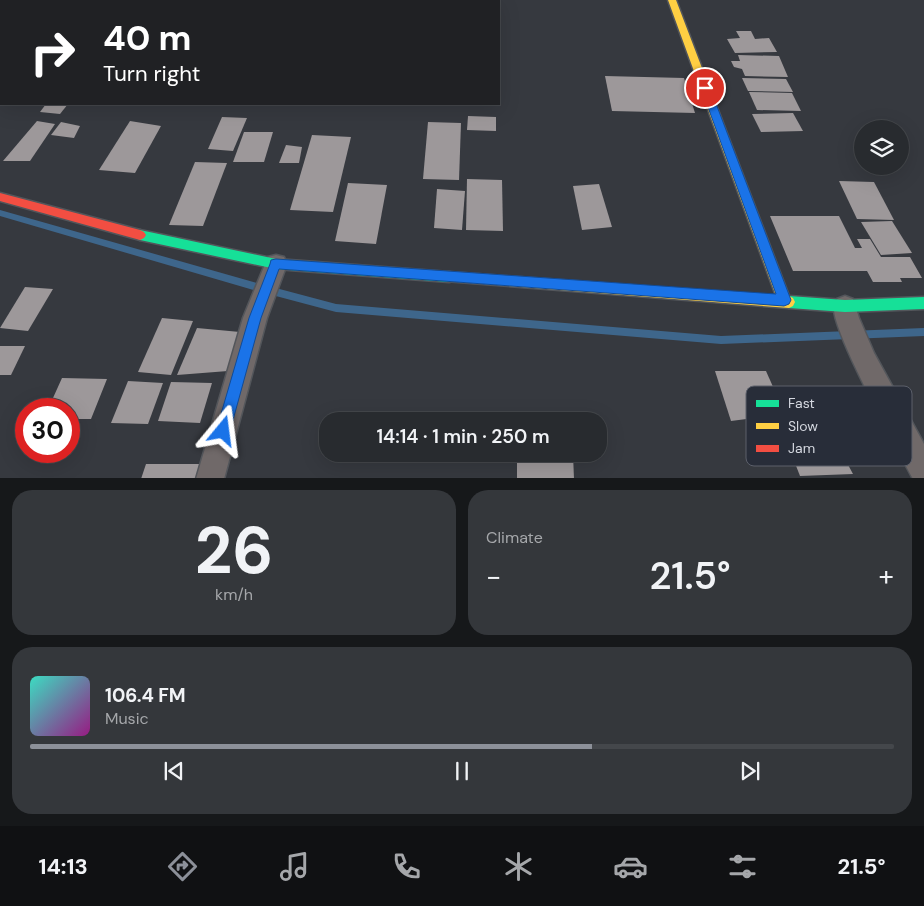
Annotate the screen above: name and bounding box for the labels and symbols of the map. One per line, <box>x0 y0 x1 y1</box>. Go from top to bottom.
pin <box>684 67 726 109</box>
legend <box>746 386 912 466</box>
text: Fast <box>788 394 815 412</box>
speed limit sign: 30 <box>15 398 80 463</box>
position arrow <box>196 404 248 456</box>
text: Slow <box>788 417 818 435</box>
text: Jam <box>788 439 815 457</box>

